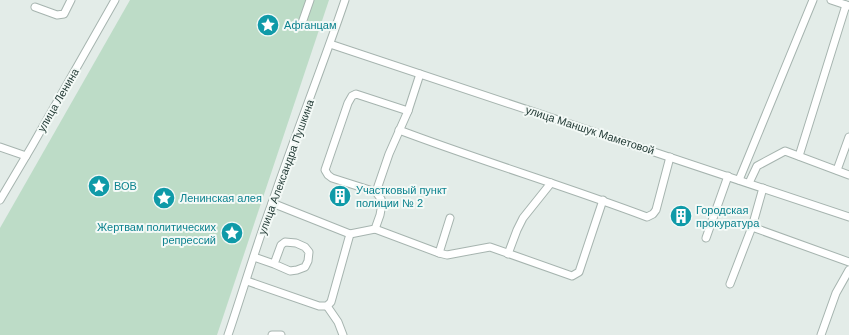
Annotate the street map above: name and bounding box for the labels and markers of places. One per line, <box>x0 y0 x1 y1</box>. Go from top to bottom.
place icon: Афганцам <box>255 12 281 38</box>
place label: Афганцам <box>284 19 336 31</box>
place icon: ВОВ <box>86 173 112 199</box>
place label: ВОВ <box>114 180 137 192</box>
building icon: Участковый пункт полиции № 2 <box>327 183 353 209</box>
place label: Участковый пункт полиции № 2 <box>356 184 447 209</box>
place icon: Ленинская алея <box>151 185 177 211</box>
place label: Ленинская алея <box>180 192 262 204</box>
building icon: Городская прокуратура <box>668 203 694 229</box>
place label: Городская прокуратура <box>696 204 760 229</box>
place icon: Жертвам политических репрессий <box>219 220 245 246</box>
place label: Жертвам политических репрессий <box>97 221 216 246</box>

